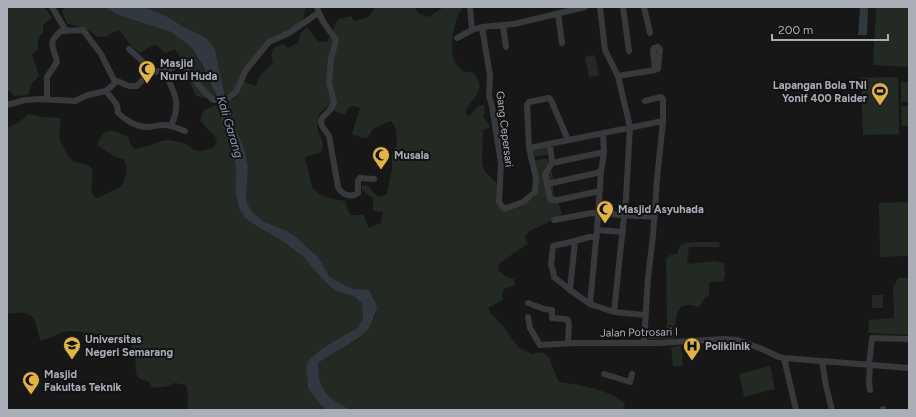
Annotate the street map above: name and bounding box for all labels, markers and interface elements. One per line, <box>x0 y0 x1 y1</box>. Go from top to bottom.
scale bar <box>772 16 888 42</box>
text: 200 m <box>778 23 813 37</box>
place label: Masjid Nurul Huda <box>160 57 218 83</box>
mosque icon: Masjid Nurul Huda <box>137 59 157 84</box>
place label: Lapangan Bola TNI Yonif 400 Raider <box>773 79 868 105</box>
sports icon: Lapangan Bola TNI Yonif 400 Raider <box>870 81 890 106</box>
street label: Gang Cepersari <box>493 90 516 168</box>
water label: Kali Garang <box>214 94 246 160</box>
mosque icon: Musala <box>371 145 391 170</box>
place label: Musala <box>394 149 429 162</box>
mosque icon: Masjid Asyuhada <box>595 199 615 224</box>
place label: Masjid Asyuhada <box>618 203 704 216</box>
street label: Jalan Potrosari I <box>600 325 678 340</box>
place label: Universitas Negeri Semarang <box>85 333 173 359</box>
school or university icon: Universitas Negeri Semarang <box>62 335 82 360</box>
hospital icon: Poliklinik <box>682 336 702 361</box>
place label: Poliklinik <box>705 340 750 353</box>
place label: Masjid Fakultas Teknik <box>44 368 122 394</box>
mosque icon: Masjid Fakultas Teknik <box>21 370 41 395</box>

